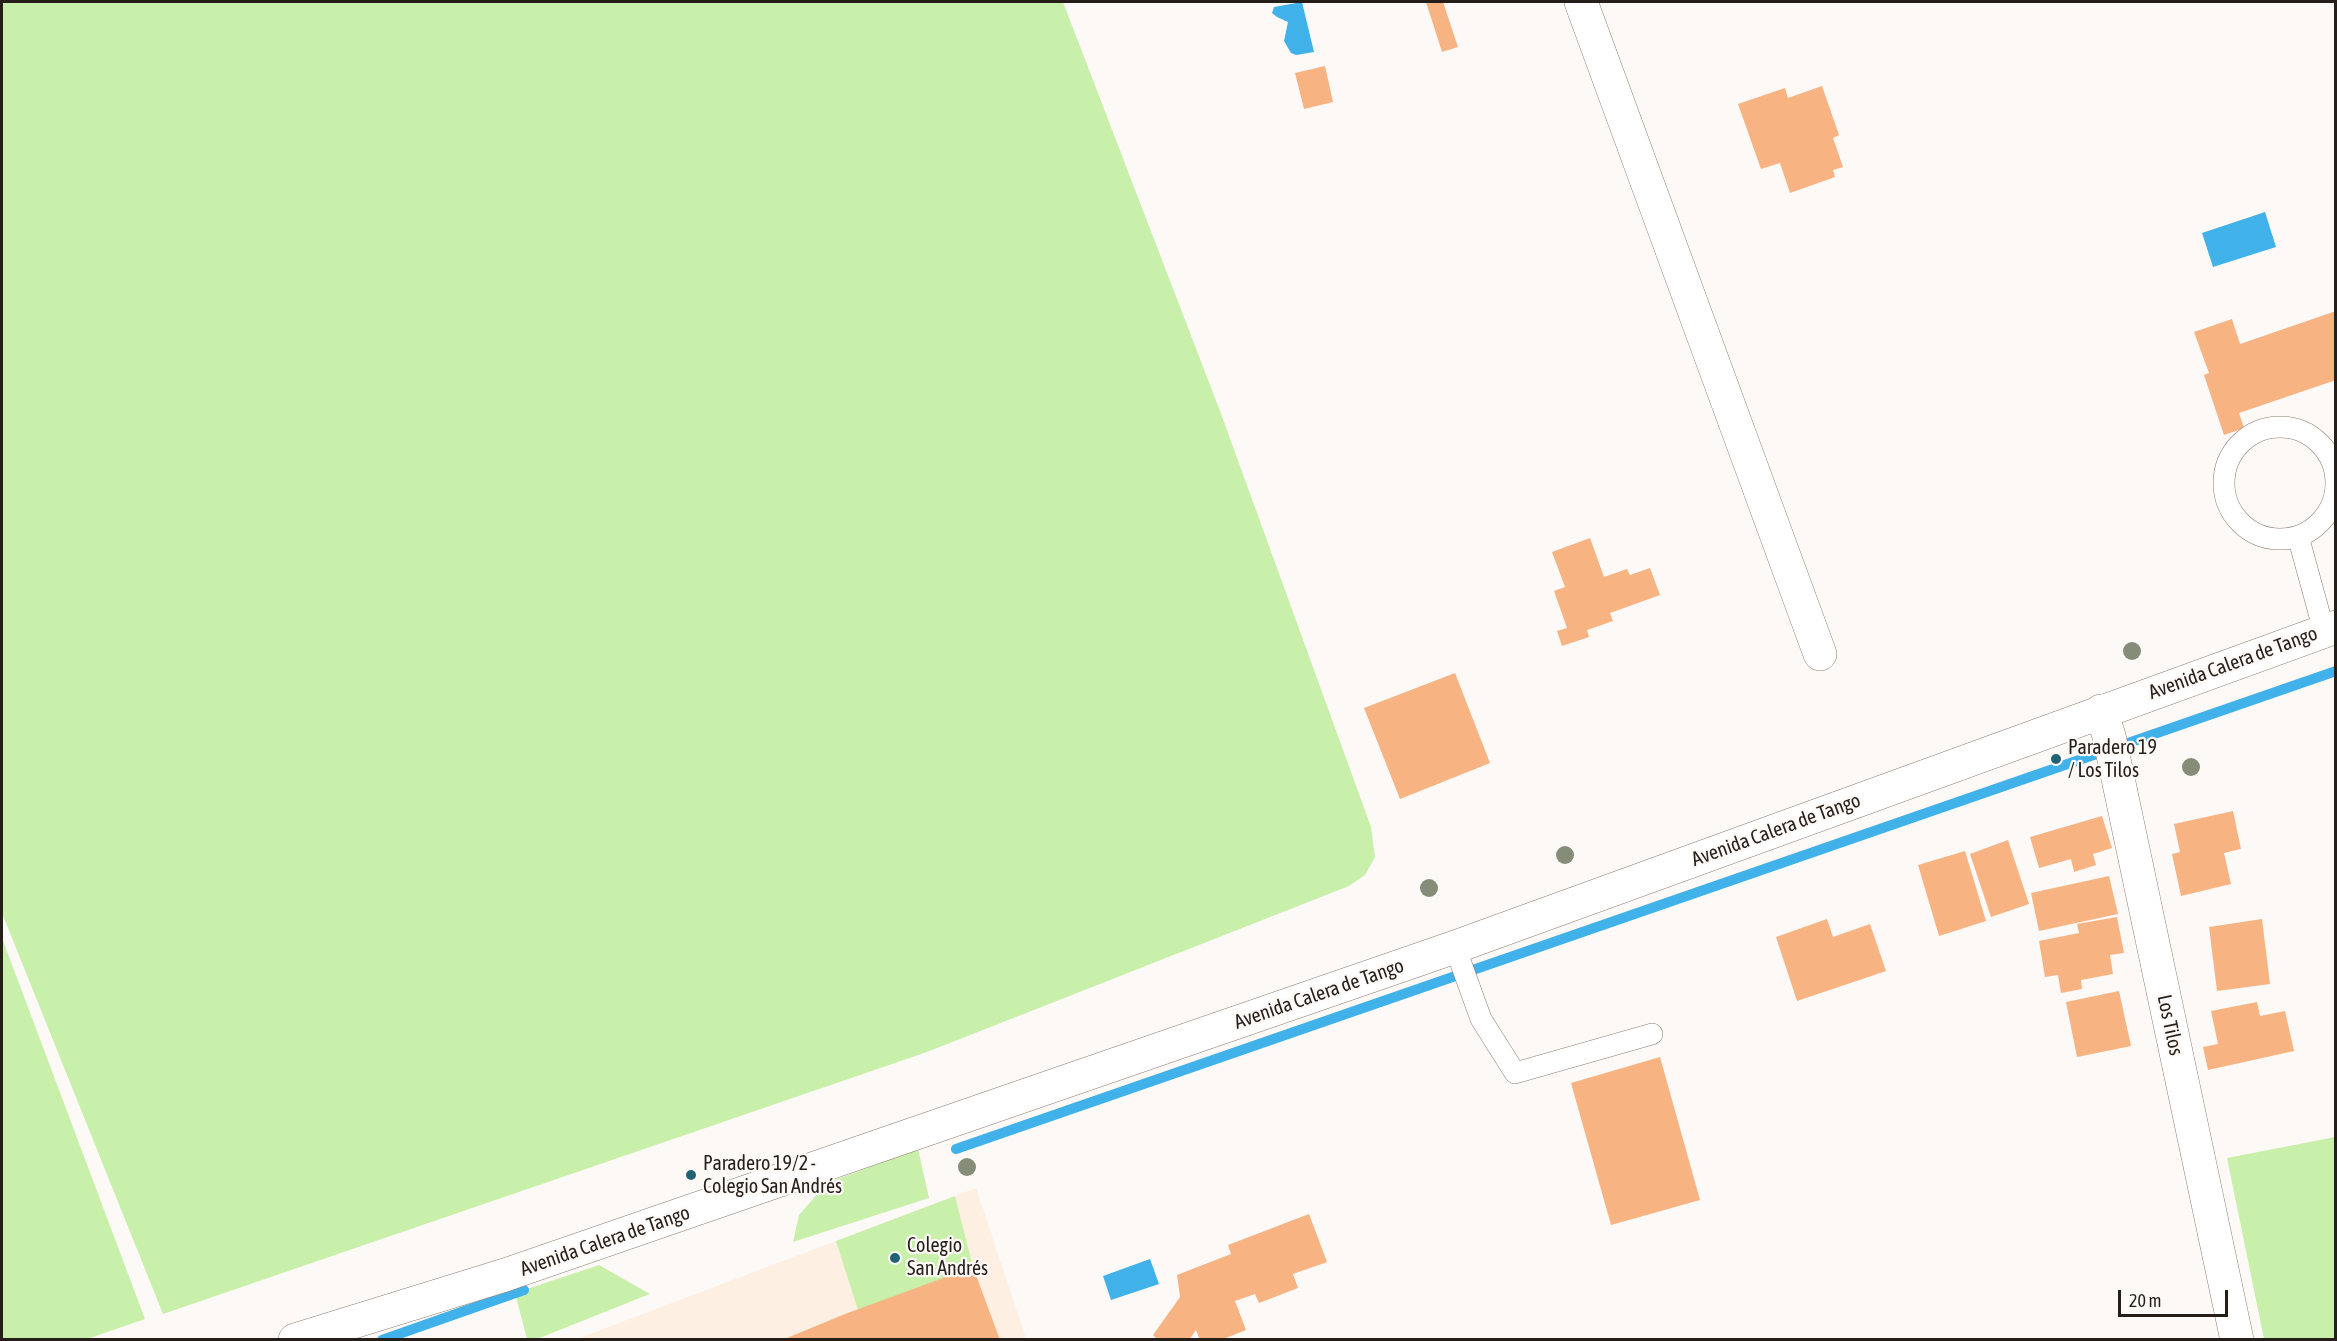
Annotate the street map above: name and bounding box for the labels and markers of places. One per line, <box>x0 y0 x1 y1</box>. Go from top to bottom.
place label: Paradero 19 / Los Tilos <box>2068 736 2157 783</box>
marker: Paradero 19 / Los Tilos <box>2049 752 2063 766</box>
place label: Paradero 19/2 - Colegio San Andrés <box>703 1152 842 1199</box>
marker: Paradero 19/2 - Colegio San Andrés <box>684 1168 698 1182</box>
place label: Colegio San Andrés <box>907 1234 988 1281</box>
marker: Colegio San Andrés <box>888 1251 902 1265</box>

